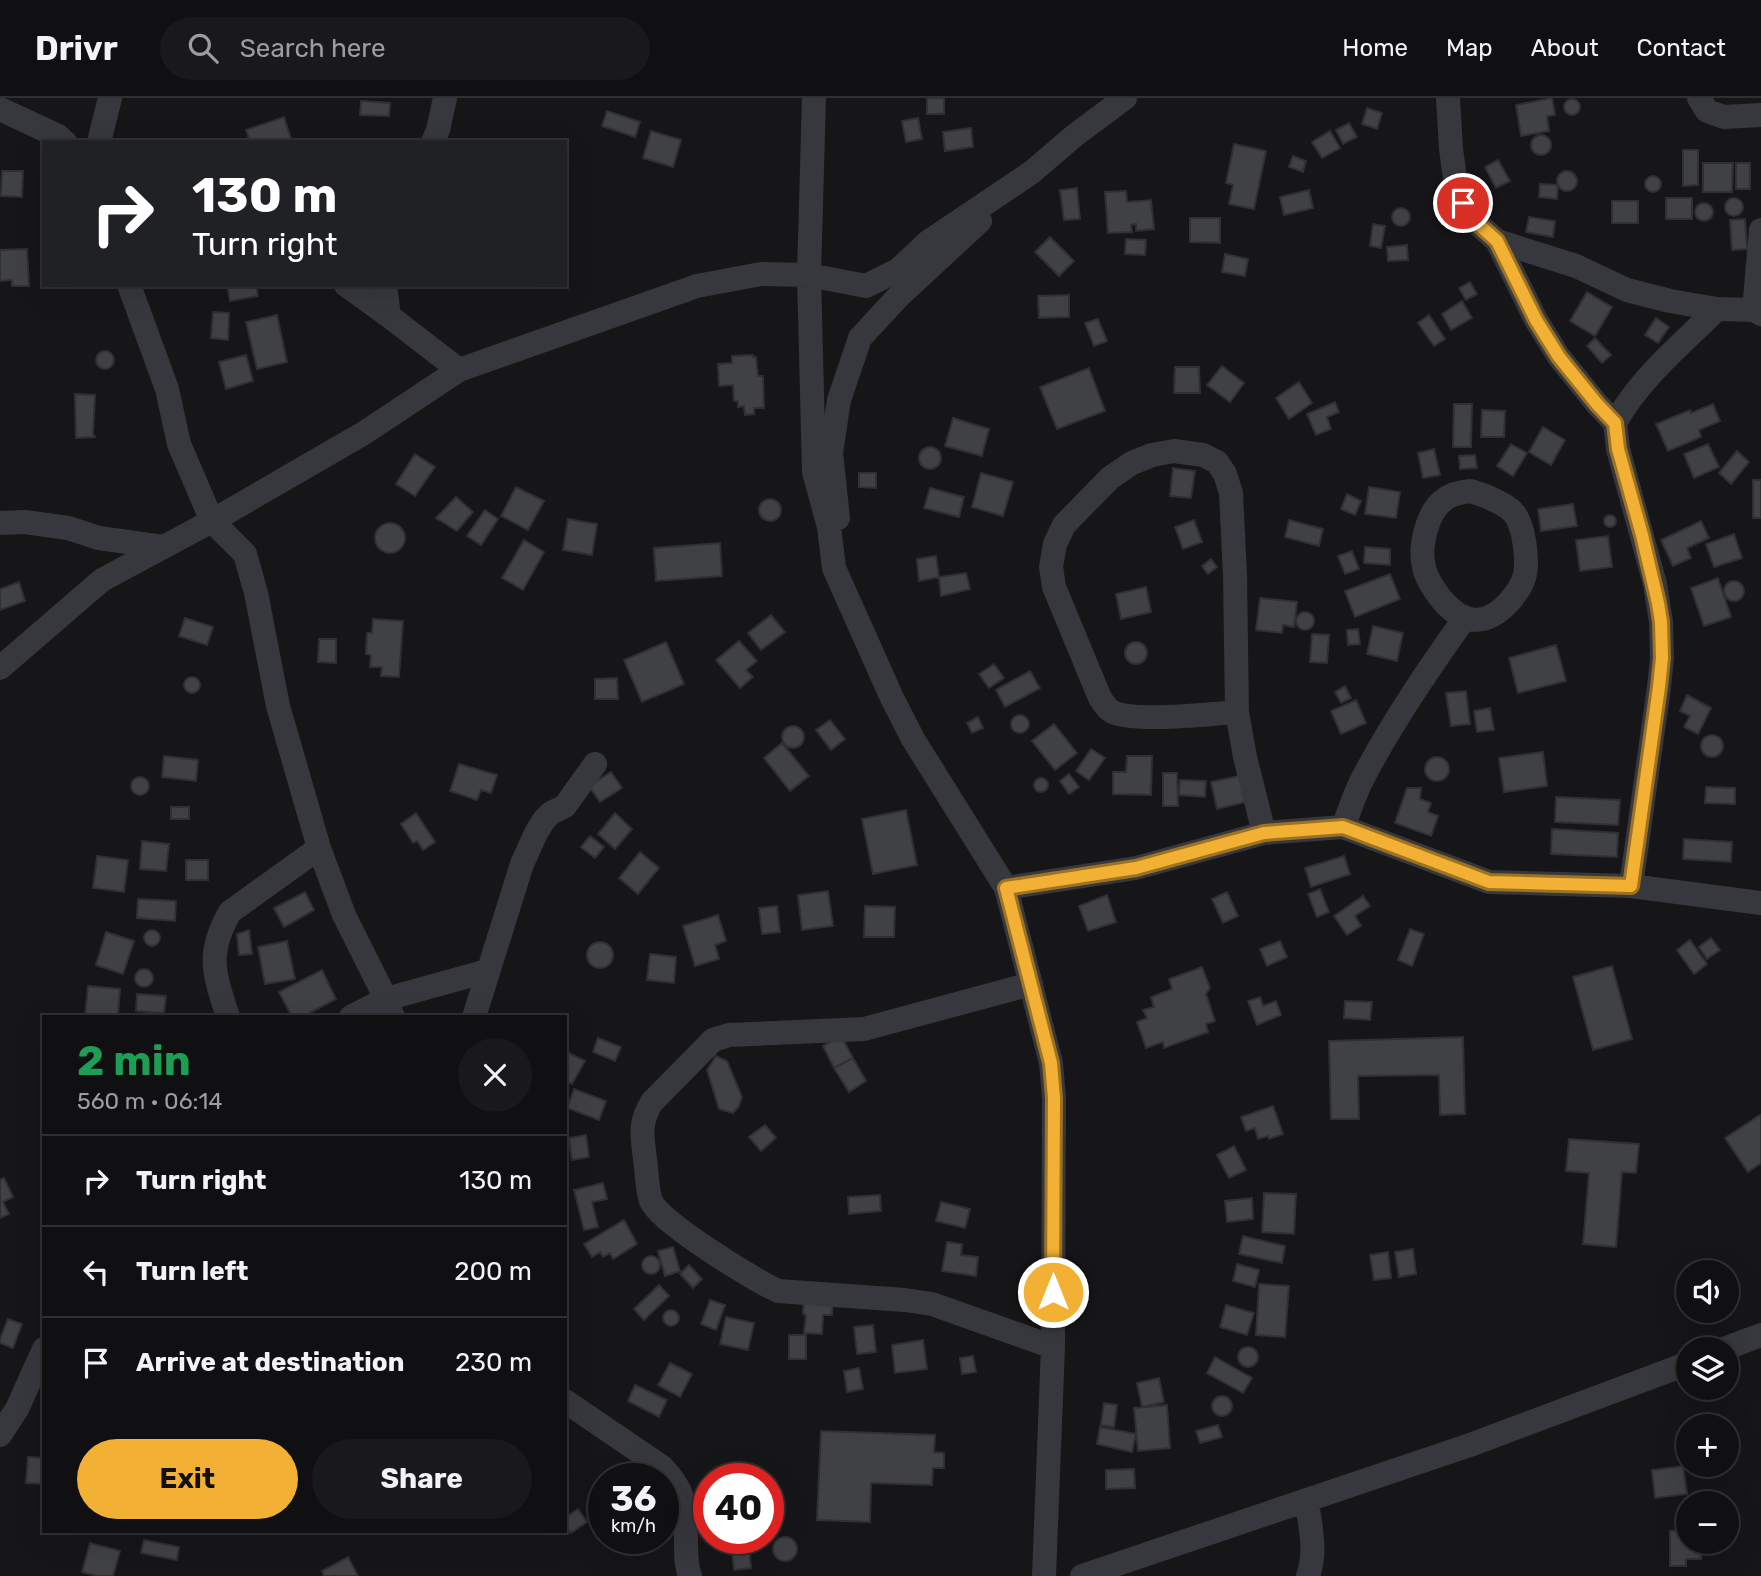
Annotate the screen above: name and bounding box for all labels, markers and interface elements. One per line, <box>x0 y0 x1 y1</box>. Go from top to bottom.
search box <box>160 17 650 80</box>
text: Drivr <box>35 29 118 68</box>
icon: search <box>184 29 222 67</box>
text: Search here <box>240 33 386 64</box>
text: Home <box>1342 34 1408 62</box>
text: Map <box>1446 34 1493 62</box>
text: About <box>1531 34 1599 62</box>
text: Contact <box>1637 34 1726 62</box>
text: 130 m <box>192 166 337 224</box>
icon: right <box>77 168 168 259</box>
pin <box>1433 173 1493 233</box>
icon: arrive <box>1444 184 1482 222</box>
text: Turn right <box>192 225 337 263</box>
text: 2 min <box>77 1036 191 1086</box>
button: close <box>458 1038 532 1112</box>
text: 560 m · 06:14 <box>77 1087 223 1115</box>
icon: right <box>77 1162 115 1200</box>
text: Turn right <box>136 1165 266 1196</box>
text: 130 m <box>459 1165 532 1196</box>
icon: left <box>77 1253 115 1291</box>
position arrow <box>1016 1255 1090 1329</box>
text: Turn left <box>136 1256 248 1287</box>
text: 200 m <box>454 1256 532 1287</box>
map controls <box>1676 1260 1739 1554</box>
button: sound <box>1676 1260 1739 1323</box>
button: layers <box>1676 1337 1739 1400</box>
icon: arrive <box>77 1344 115 1382</box>
text: Arrive at destination <box>136 1347 404 1378</box>
text: 230 m <box>455 1347 532 1378</box>
button: + <box>1676 1414 1739 1477</box>
button: Exit <box>77 1439 298 1519</box>
button: Share <box>312 1439 532 1519</box>
speed limit sign: 40 <box>693 1463 784 1554</box>
text: 36 <box>611 1478 656 1520</box>
button: − <box>1676 1491 1739 1554</box>
text: km/h <box>611 1515 656 1537</box>

